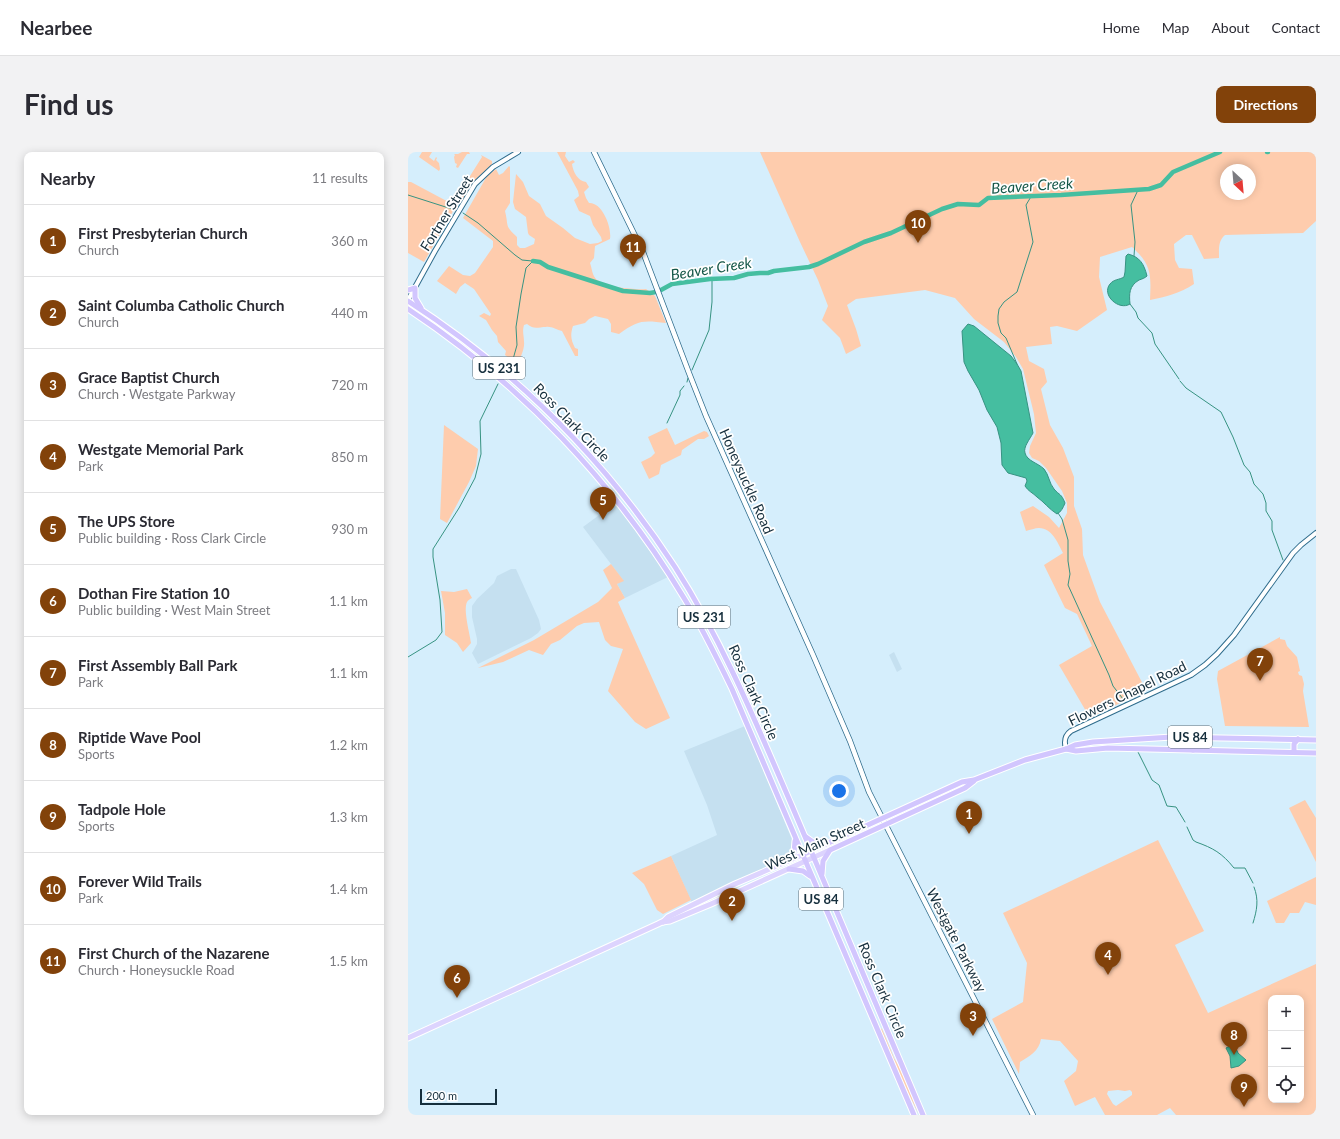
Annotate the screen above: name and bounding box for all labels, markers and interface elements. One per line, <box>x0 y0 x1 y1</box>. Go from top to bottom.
text: Nearbee <box>20 16 92 39</box>
text: Home <box>1102 19 1140 36</box>
text: Map <box>1162 19 1189 36</box>
text: About <box>1211 19 1249 36</box>
text: Contact <box>1271 19 1320 36</box>
button: Directions <box>1216 86 1316 123</box>
text: Find us <box>24 87 114 121</box>
north arrow <box>1220 164 1256 200</box>
text: Nearby <box>40 168 95 189</box>
text: 11 results <box>312 170 368 186</box>
street label: Fortner Street <box>416 172 476 254</box>
water label: Beaver Creek <box>991 173 1074 197</box>
pin: 10 <box>905 210 931 243</box>
text: First Presbyterian Church <box>78 224 248 242</box>
text: 1 <box>49 233 57 249</box>
text: 360 m <box>331 233 368 249</box>
pin: 11 <box>620 234 646 267</box>
text: Church <box>78 242 119 258</box>
water label: Beaver Creek <box>669 253 754 283</box>
text: Saint Columba Catholic Church <box>78 296 284 314</box>
text: 2 <box>49 305 57 321</box>
text: 440 m <box>331 305 368 321</box>
text: Church <box>78 314 119 330</box>
road number: US 231 <box>473 357 525 379</box>
text: Grace Baptist Church <box>78 368 220 386</box>
text: 3 <box>49 377 57 393</box>
text: 720 m <box>331 377 368 393</box>
street label: Ross Clark Circle <box>530 379 614 465</box>
text: Church · Westgate Parkway <box>78 386 235 402</box>
street label: Honeysuckle Road <box>716 426 778 536</box>
text: Westgate Memorial Park <box>78 440 243 458</box>
text: 4 <box>49 449 57 465</box>
text: 850 m <box>331 449 368 465</box>
text: Park <box>78 458 103 474</box>
pin: 5 <box>590 487 616 520</box>
text: The UPS Store <box>78 512 175 530</box>
text: 5 <box>49 521 57 537</box>
text: 930 m <box>331 521 368 537</box>
text: Public building · Ross Clark Circle <box>78 530 266 546</box>
text: Dothan Fire Station 10 <box>78 584 230 602</box>
text: 6 <box>49 593 57 609</box>
text: 1.1 km <box>329 593 368 609</box>
text: Public building · West Main Street <box>78 602 270 618</box>
road number: US 231 <box>678 606 730 628</box>
street label: Ross Clark Circle <box>725 642 783 742</box>
pin: 7 <box>1247 648 1273 681</box>
text: First Assembly Ball Park <box>78 656 238 674</box>
street label: Flowers Chapel Road <box>1065 657 1189 729</box>
text: 7 <box>49 665 57 681</box>
text: 1.1 km <box>329 665 368 681</box>
text: Park <box>78 674 103 690</box>
road number: US 84 <box>1168 726 1212 748</box>
text: Riptide Wave Pool <box>78 728 201 746</box>
text: 8 <box>49 737 57 753</box>
text: 1.2 km <box>329 737 368 753</box>
text: Sports <box>78 746 115 762</box>
your location <box>829 781 849 801</box>
text: Tadpole Hole <box>78 800 166 818</box>
pin: 1 <box>956 801 982 834</box>
text: 9 <box>49 809 57 825</box>
text: 1.3 km <box>329 809 368 825</box>
street label: West Main Street <box>763 814 867 874</box>
text: Sports <box>78 818 115 834</box>
text: Forever Wild Trails <box>78 872 202 890</box>
text: 10 <box>45 881 61 897</box>
text: 1.4 km <box>329 881 368 897</box>
street label: Westgate Parkway <box>923 885 991 996</box>
pin: 2 <box>719 888 745 921</box>
road number: US 84 <box>799 888 843 910</box>
text: Park <box>78 890 103 906</box>
street label: Ross Clark Circle <box>855 940 911 1040</box>
pin: 4 <box>1095 942 1121 975</box>
text: First Church of the Nazarene <box>78 944 269 962</box>
text: 11 <box>45 953 61 969</box>
text: 1.5 km <box>329 953 368 969</box>
text: Church · Honeysuckle Road <box>78 962 235 978</box>
pin: 6 <box>444 965 470 998</box>
map controls <box>1268 995 1304 1103</box>
button: + <box>1268 995 1304 1031</box>
pin: 3 <box>960 1003 986 1036</box>
pin: 8 <box>1221 1022 1247 1055</box>
button: − <box>1268 1031 1304 1067</box>
button: locate <box>1268 1067 1304 1103</box>
pin: 9 <box>1231 1074 1257 1107</box>
scale bar <box>420 1087 497 1106</box>
text: 200 m <box>426 1089 457 1102</box>

